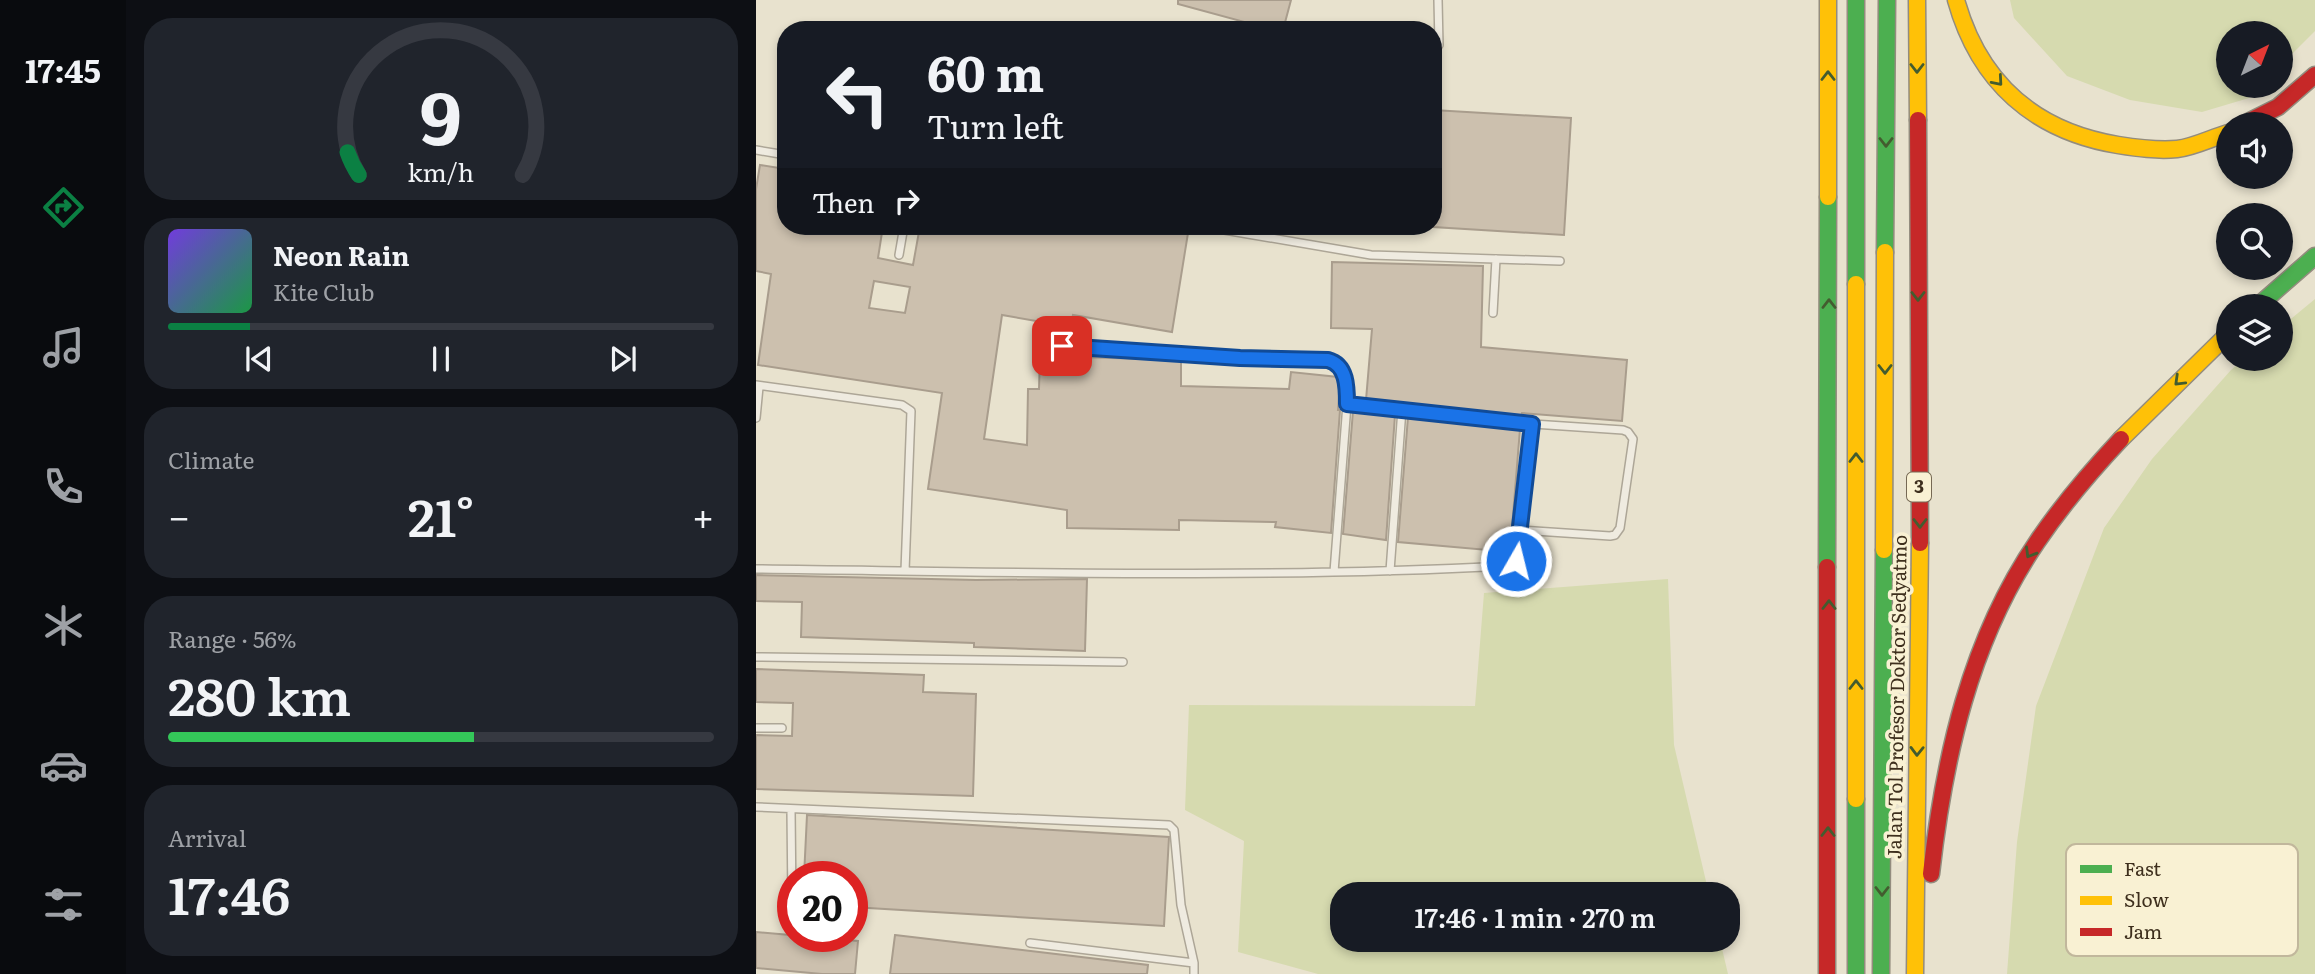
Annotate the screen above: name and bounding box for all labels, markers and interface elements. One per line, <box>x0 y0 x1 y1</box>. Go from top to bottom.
north arrow <box>2216 21 2292 98</box>
map controls <box>2216 21 2293 371</box>
text: 60 m <box>927 34 1044 107</box>
text: 17:45 <box>25 45 101 93</box>
icon: left <box>812 49 903 140</box>
text: 9 <box>420 59 462 167</box>
one-way arrow <box>1909 63 1925 74</box>
one-way arrow <box>1820 71 1836 81</box>
one-way arrow <box>1990 73 2002 86</box>
text: Turn left <box>927 101 1064 149</box>
button: sound <box>2216 112 2293 189</box>
one-way arrow <box>1878 137 1894 147</box>
text: km/h <box>408 153 474 190</box>
text: Then <box>812 182 874 221</box>
icon: right <box>888 182 926 220</box>
icon: directions <box>39 183 88 232</box>
button: search <box>2216 203 2293 280</box>
text: Neon Rain <box>273 235 410 274</box>
text: Kite Club <box>273 274 374 308</box>
one-way arrow <box>1911 290 1926 301</box>
button: layers <box>2216 294 2293 371</box>
one-way arrow <box>1821 298 1837 309</box>
pin <box>1032 316 1092 376</box>
icon: music <box>39 323 88 372</box>
icon: arrive <box>1043 327 1081 365</box>
icon: previous <box>240 340 278 378</box>
icon: pause <box>422 340 460 378</box>
icon: next <box>604 340 642 378</box>
one-way arrow <box>1877 364 1893 375</box>
one-way arrow <box>2174 373 2187 386</box>
text: Climate <box>168 442 254 476</box>
one-way arrow <box>1848 452 1864 463</box>
icon: phone <box>39 462 88 511</box>
road number: 3 <box>1907 472 1931 502</box>
text: 21° <box>408 476 474 553</box>
text: − <box>168 486 190 543</box>
text: + <box>692 486 714 543</box>
one-way arrow <box>1912 518 1927 529</box>
position arrow <box>1479 524 1553 598</box>
street label: Jalan Tol Profesor Doktor Sedyatmo <box>1879 535 1913 859</box>
one-way arrow <box>2026 546 2039 559</box>
one-way arrow <box>1821 599 1837 610</box>
icon: climate <box>39 601 88 650</box>
text: Range · 56% <box>168 621 297 655</box>
text: 280 km <box>168 655 351 732</box>
one-way arrow <box>1848 680 1864 690</box>
icon: car <box>39 741 88 790</box>
one-way arrow <box>1909 746 1925 756</box>
text: Arrival <box>168 820 247 854</box>
one-way arrow <box>1820 827 1836 837</box>
legend <box>2066 844 2298 956</box>
text: 17:46 <box>168 854 290 931</box>
text: Fast <box>2124 854 2161 882</box>
speed limit sign: 20 <box>777 861 868 952</box>
icon: filters <box>39 880 88 929</box>
text: Slow <box>2124 885 2169 913</box>
one-way arrow <box>1874 886 1890 896</box>
text: 17:46 · 1 min · 270 m <box>1414 897 1656 936</box>
text: Jam <box>2124 917 2162 945</box>

